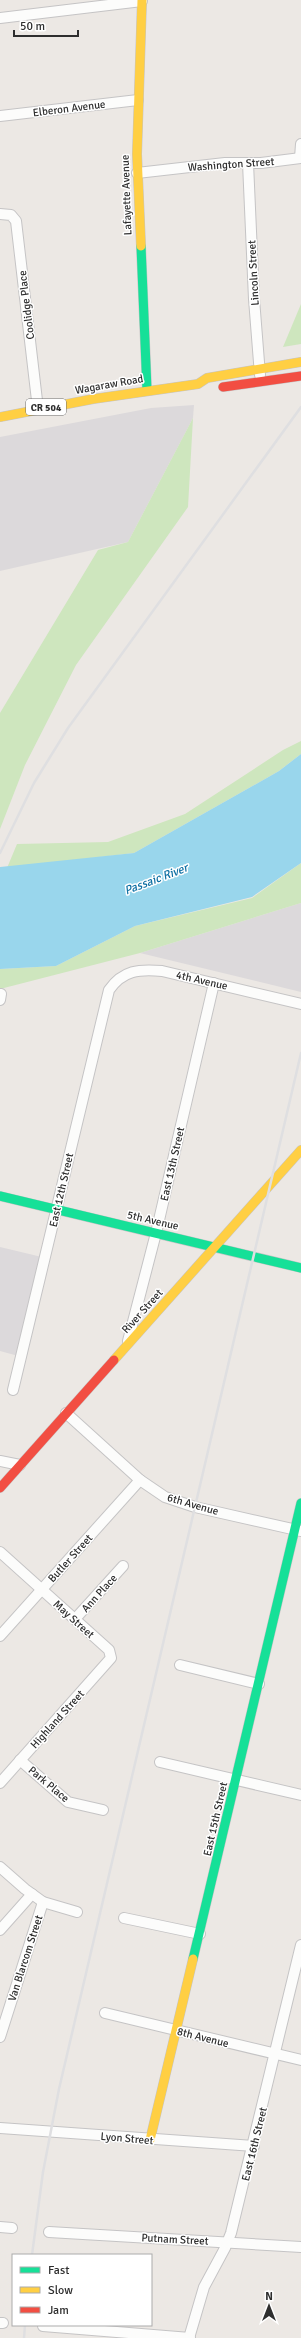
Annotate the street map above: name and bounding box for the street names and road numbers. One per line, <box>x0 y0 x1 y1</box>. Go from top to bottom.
street label: Elberon Avenue <box>32 98 106 119</box>
street label: Lafayette Avenue <box>119 154 134 236</box>
street label: Washington Street <box>187 155 275 174</box>
street label: Lincoln Street <box>245 240 262 306</box>
street label: Coolidge Place <box>16 270 37 340</box>
street label: Wagaraw Road <box>74 372 144 397</box>
road number: CR 504 <box>26 399 66 415</box>
street label: 4th Avenue <box>175 968 229 993</box>
street label: East 13th Street <box>158 1126 187 1202</box>
street label: East 12th Street <box>47 1152 76 1228</box>
street label: 5th Avenue <box>126 1208 180 1233</box>
street label: River Street <box>119 1286 166 1336</box>
street label: 6th Avenue <box>166 1491 220 1518</box>
street label: Butler Street <box>45 1531 95 1585</box>
street label: Ann Place <box>79 1572 120 1615</box>
street label: May Street <box>51 1598 97 1641</box>
street label: Highland Street <box>28 1687 87 1751</box>
street label: Park Place <box>26 1764 72 1805</box>
street label: East 15th Street <box>201 1781 230 1857</box>
street label: Van Blarcom Street <box>5 1913 46 2003</box>
street label: 8th Avenue <box>176 2025 230 2050</box>
street label: East 16th Street <box>239 2106 270 2182</box>
street label: Lyon Street <box>100 2130 154 2147</box>
street label: Putnam Street <box>141 2231 209 2248</box>

